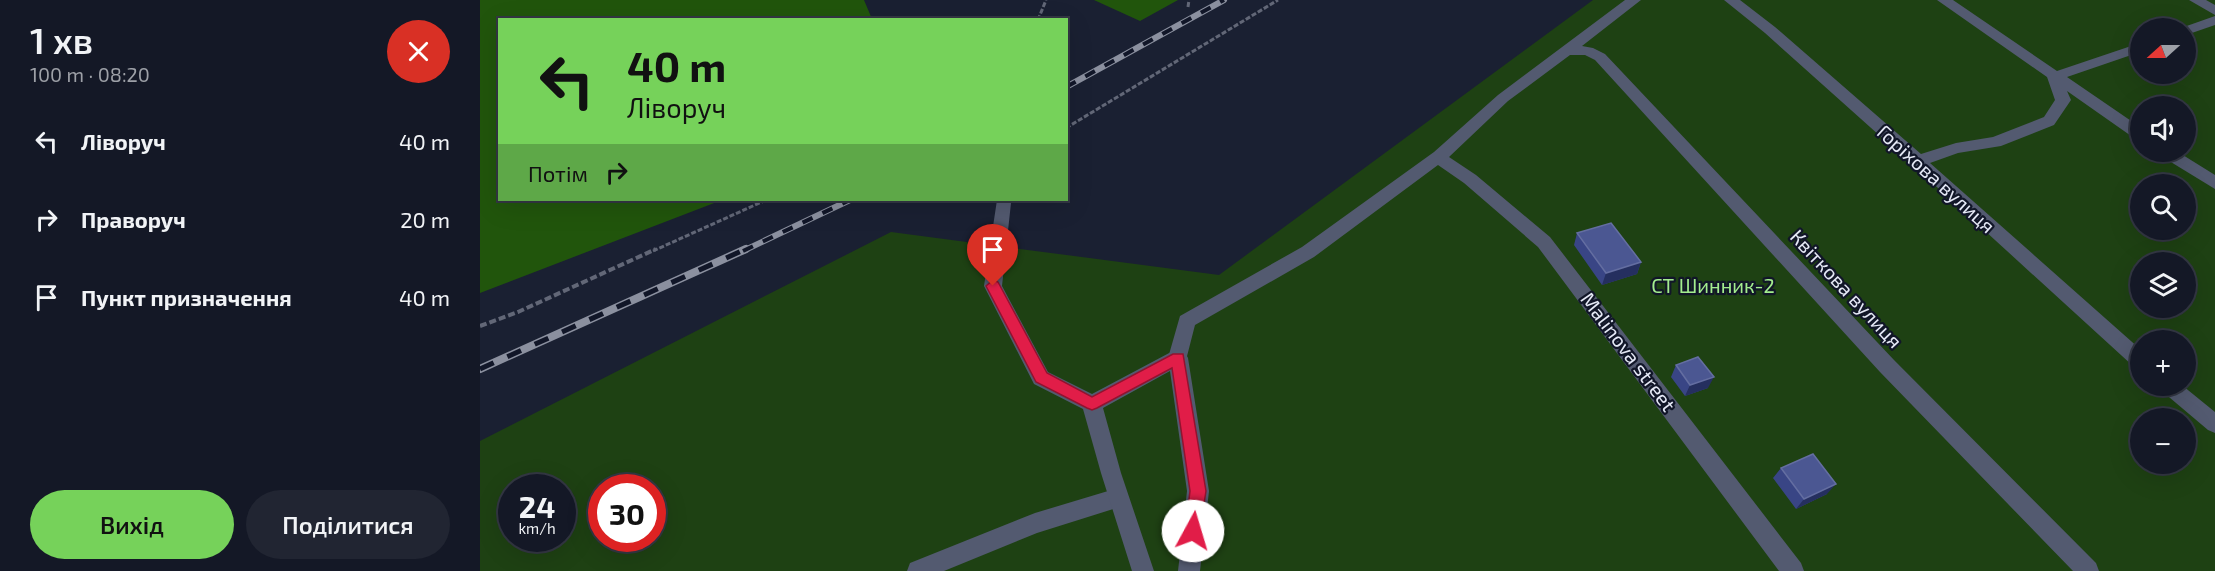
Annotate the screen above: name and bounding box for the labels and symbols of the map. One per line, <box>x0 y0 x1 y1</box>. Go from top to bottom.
north arrow <box>2130 18 2196 84</box>
street label: Горіхова вулиця <box>1872 119 2001 238</box>
pin <box>967 224 1018 286</box>
street label: Квіткова вулиця <box>1785 224 1908 353</box>
park label: СТ Шинник-2 <box>1651 273 1775 297</box>
street label: Malinova street <box>1576 287 1682 416</box>
speed limit sign: 30 <box>588 474 666 552</box>
position arrow <box>1161 499 1225 563</box>

